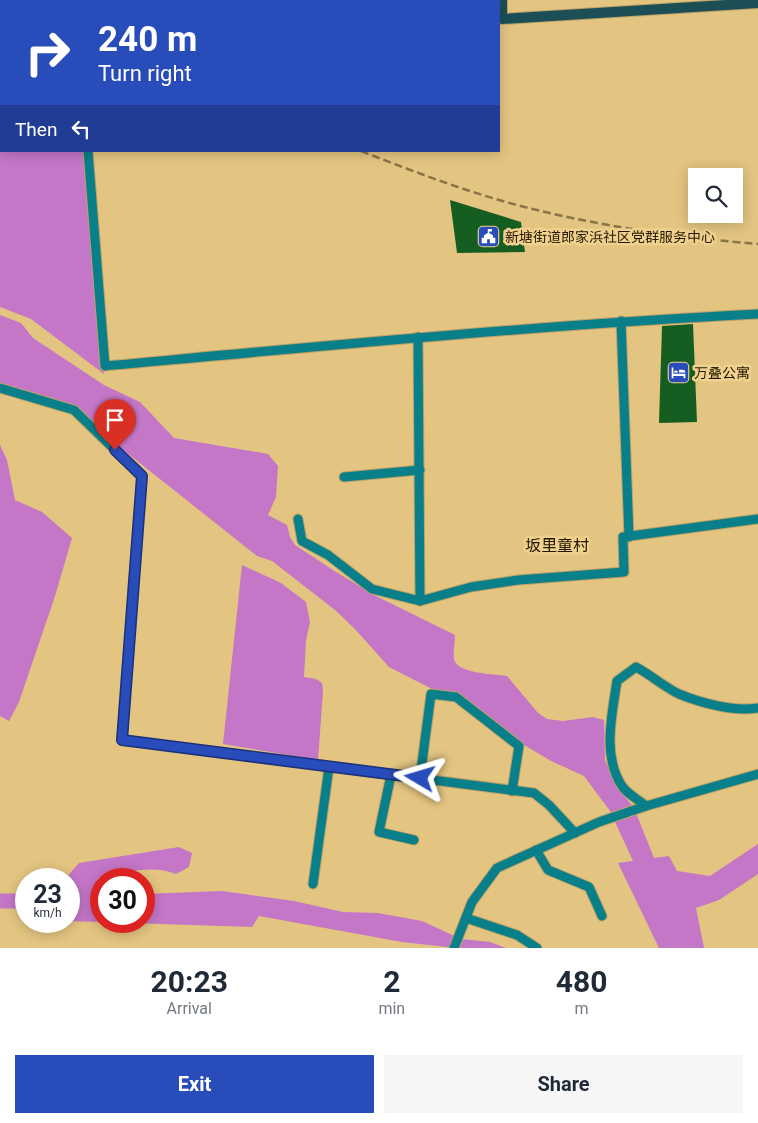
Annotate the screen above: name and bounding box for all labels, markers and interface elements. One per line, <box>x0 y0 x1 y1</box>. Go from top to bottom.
text: 240 m <box>98 19 197 60</box>
icon: right <box>15 20 80 85</box>
text: Turn right <box>98 61 192 86</box>
icon: left <box>67 115 95 143</box>
text: Then <box>15 118 57 141</box>
map controls <box>688 168 743 223</box>
button: search <box>688 168 743 223</box>
public building icon: 新塘街道郎家浜社区党群服务中心 <box>477 225 501 249</box>
place label: 新塘街道郎家浜社区党群服务中心 <box>505 229 715 245</box>
hotel icon: 万叠公寓 <box>666 361 690 385</box>
place label: 万叠公寓 <box>694 365 750 381</box>
pin <box>94 399 136 450</box>
icon: arrive <box>101 406 129 434</box>
district label: 坂里童村 <box>525 536 589 555</box>
position arrow <box>393 751 445 803</box>
speed limit sign: 30 <box>90 868 155 933</box>
text: 23 <box>33 880 62 909</box>
text: km/h <box>33 906 62 920</box>
text: 20:23 <box>151 964 228 999</box>
text: 2 <box>383 964 400 999</box>
text: 480 <box>556 964 607 999</box>
text: Arrival <box>167 999 212 1018</box>
text: min <box>378 999 405 1018</box>
text: m <box>575 999 589 1018</box>
button: Exit <box>15 1055 374 1113</box>
button: Share <box>384 1055 743 1113</box>

